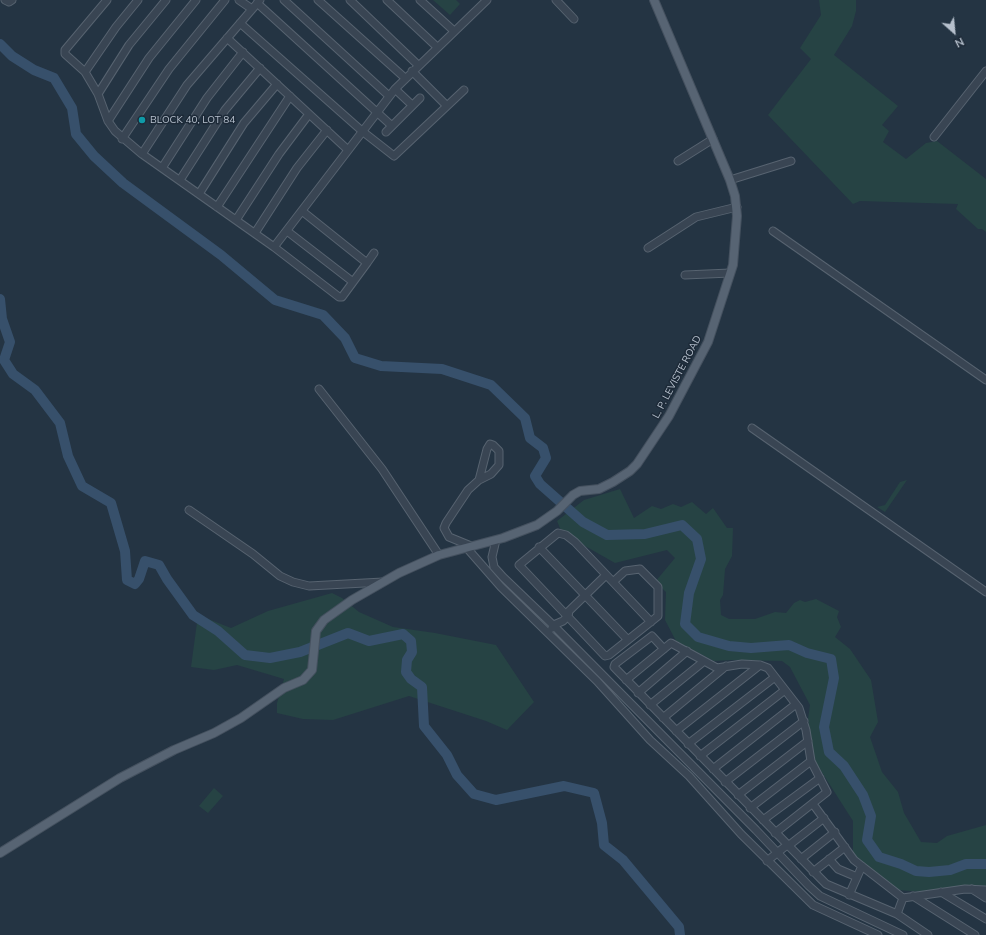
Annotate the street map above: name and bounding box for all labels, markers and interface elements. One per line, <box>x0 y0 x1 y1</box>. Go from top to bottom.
north arrow <box>934 12 974 52</box>
text: N <box>953 35 966 51</box>
place label: BLOCK 40, LOT 84 <box>150 114 235 126</box>
marker: BLOCK 40, LOT 84 <box>137 115 147 125</box>
street label: L. P. LEVISTE ROAD <box>650 334 704 420</box>

